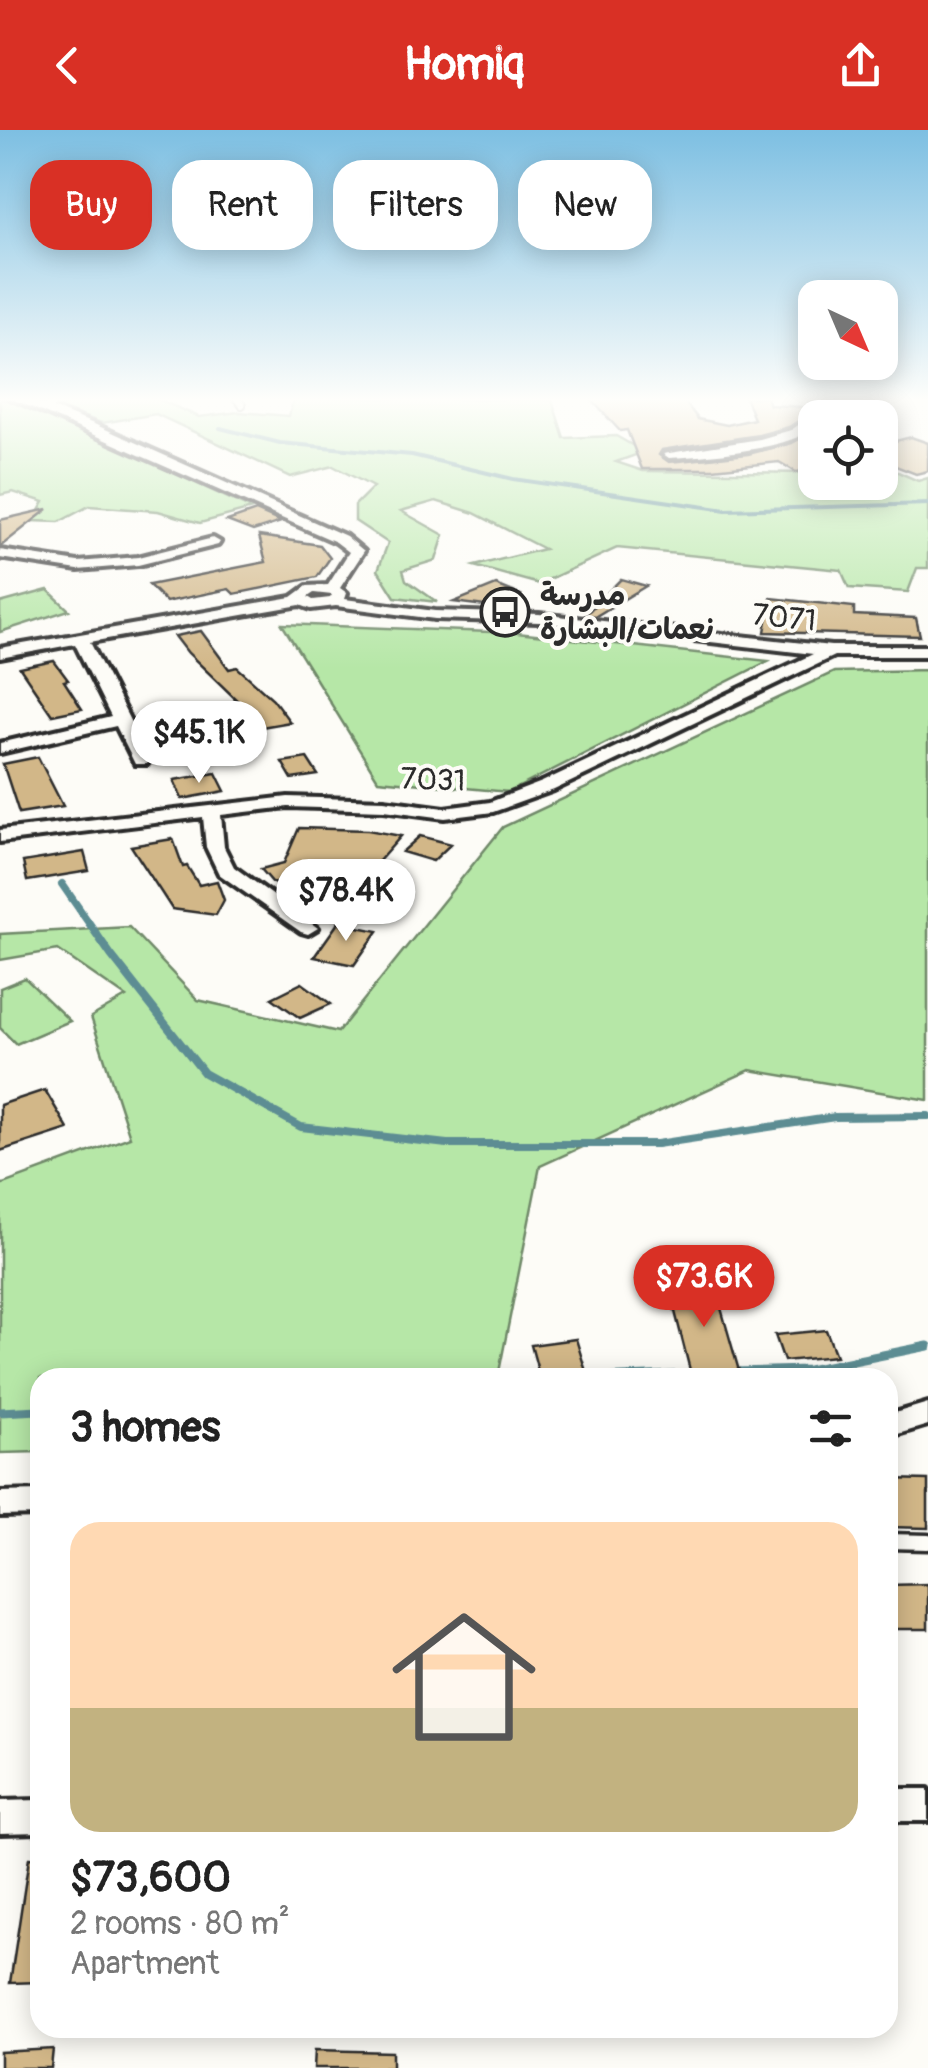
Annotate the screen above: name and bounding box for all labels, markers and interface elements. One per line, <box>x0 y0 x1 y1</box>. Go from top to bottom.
text: Homiq <box>404 37 524 93</box>
icon: back <box>40 38 95 93</box>
icon: share <box>833 38 888 93</box>
chip: Buy <box>30 160 152 250</box>
chip: Rent <box>172 160 313 250</box>
chip: Filters <box>333 160 498 250</box>
chip: New <box>518 160 652 250</box>
north arrow <box>798 280 898 380</box>
map controls <box>798 280 898 500</box>
button: locate <box>798 400 898 500</box>
place label: مدرسة نعمات/البشارة <box>540 577 717 648</box>
bus stop icon: مدرسة نعمات/البشارة <box>479 586 531 638</box>
street label: 7071 <box>750 596 818 640</box>
pin: $45.1K <box>118 701 280 786</box>
text: $45.1K <box>153 713 245 753</box>
street label: 7031 <box>400 760 466 800</box>
pin: $78.4K <box>265 859 427 944</box>
text: $78.4K <box>298 871 394 911</box>
pin: $73.6K <box>623 1245 785 1330</box>
text: $73.6K <box>655 1257 753 1297</box>
icon: filters <box>803 1401 858 1456</box>
text: 3 homes <box>70 1402 220 1454</box>
icon: home <box>374 1587 554 1767</box>
text: $73,600 <box>70 1852 231 1904</box>
text: 2 rooms · 80 m² <box>70 1904 290 1944</box>
text: Apartment <box>70 1944 219 1984</box>

